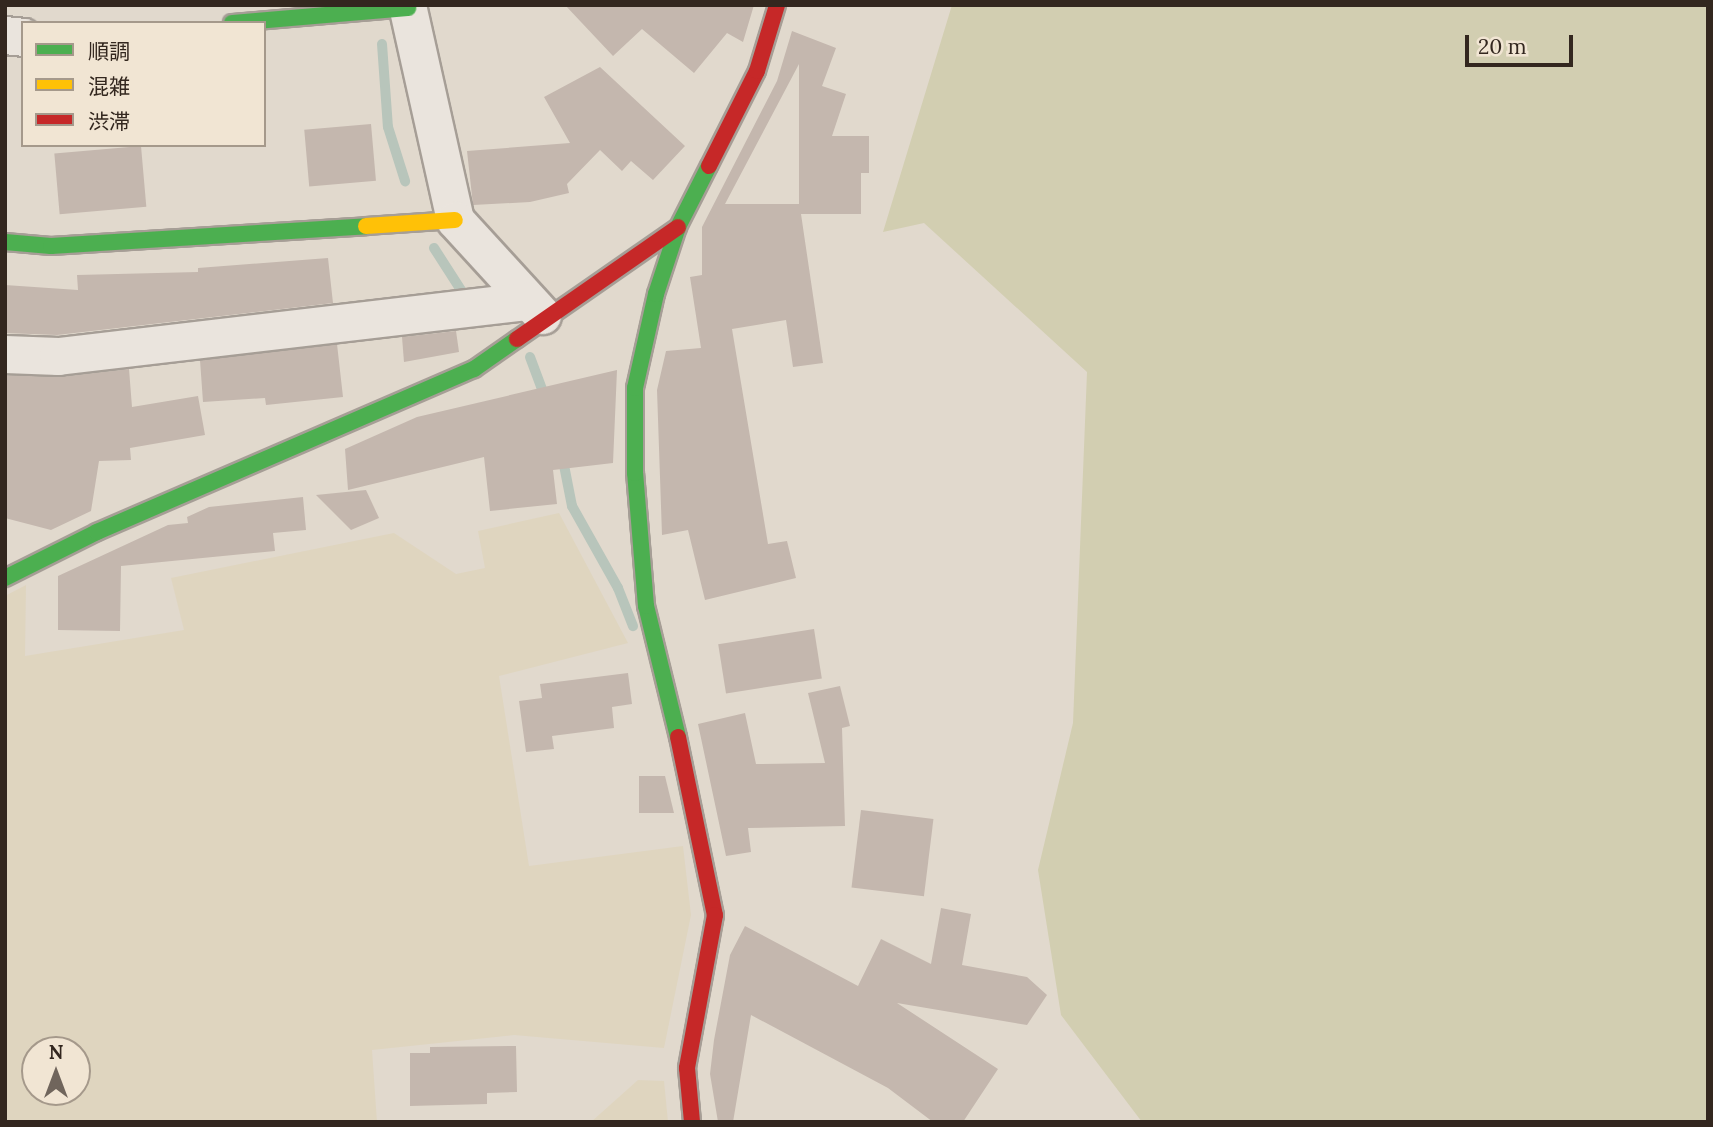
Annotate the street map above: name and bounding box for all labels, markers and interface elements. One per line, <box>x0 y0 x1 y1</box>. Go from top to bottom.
legend <box>21 21 266 147</box>
scale bar <box>1468 21 1576 65</box>
text: 20 m <box>1478 33 1527 60</box>
text: 順調 <box>88 38 130 65</box>
text: 混雑 <box>88 73 130 100</box>
text: 渋滞 <box>88 108 130 135</box>
north arrow <box>21 1036 91 1106</box>
text: N <box>49 1040 63 1064</box>

